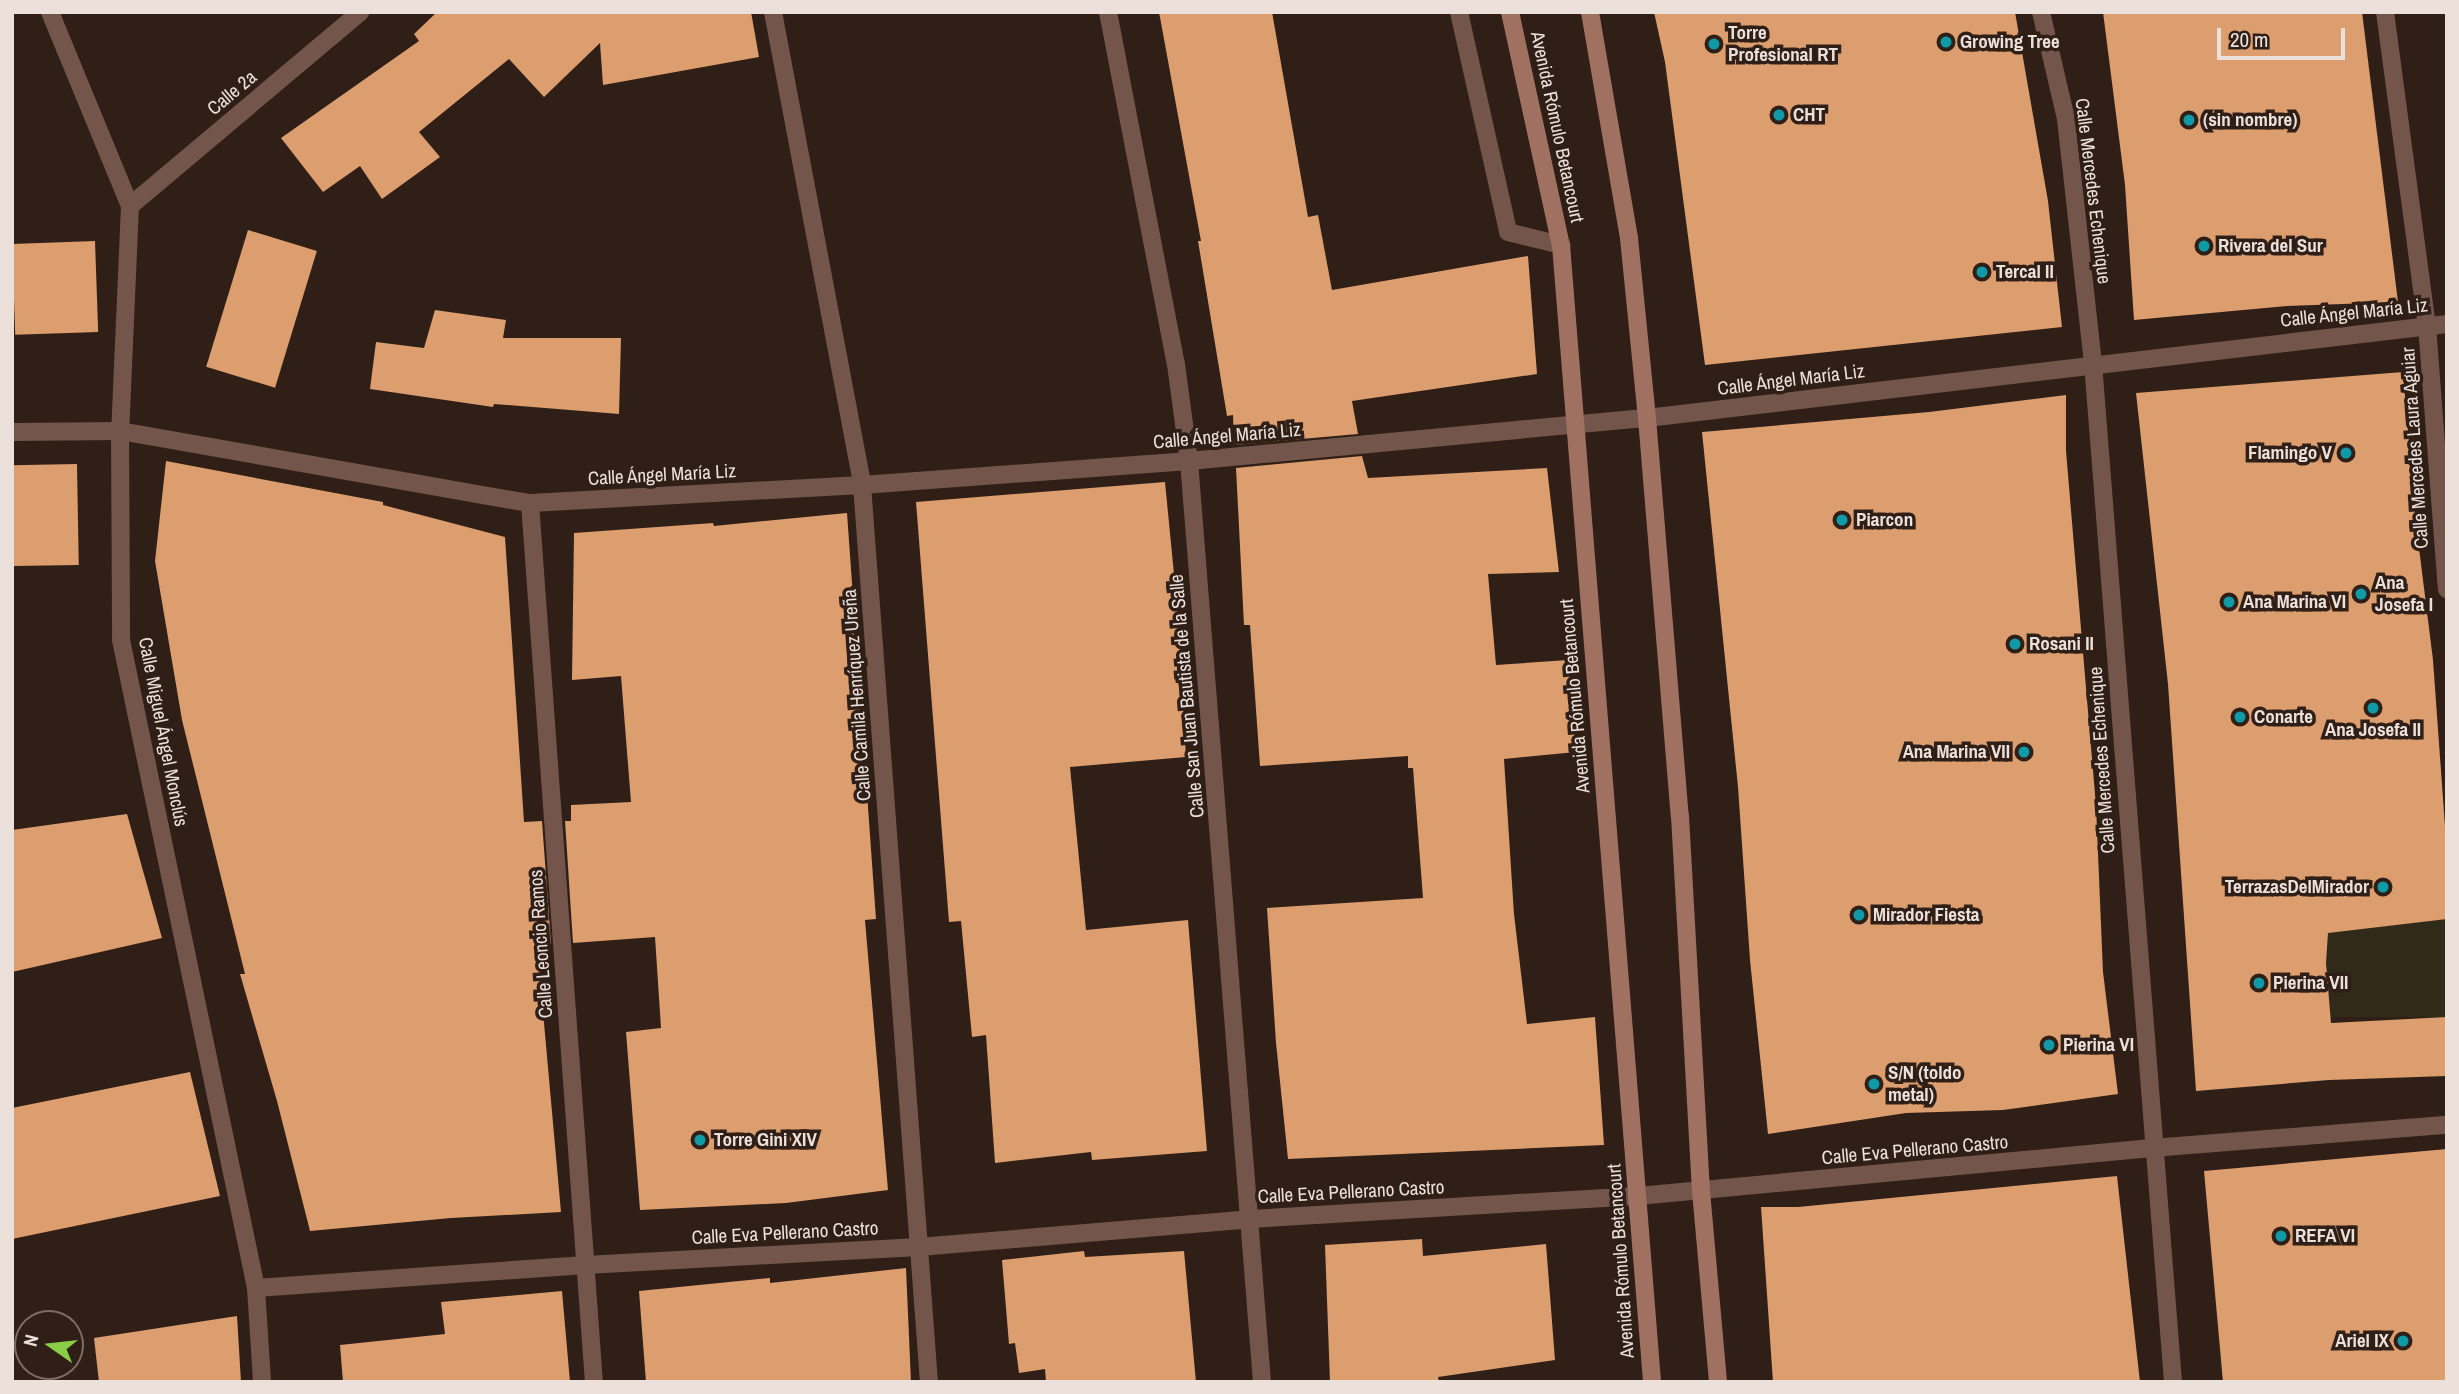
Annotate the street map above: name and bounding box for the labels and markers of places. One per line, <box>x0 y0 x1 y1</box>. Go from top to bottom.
place label: Torre Profesional RT <box>1728 22 1838 66</box>
place label: Growing Tree <box>1960 31 2060 53</box>
marker: Growing Tree <box>1938 34 1954 50</box>
marker: Torre Profesional RT <box>1706 36 1722 52</box>
place label: CHT <box>1793 104 1825 126</box>
marker: CHT <box>1771 107 1787 123</box>
place label: (sin nombre) <box>2203 109 2297 131</box>
marker: (sin nombre) <box>2181 112 2197 128</box>
place label: Rivera del Sur <box>2218 235 2323 257</box>
marker: Rivera del Sur <box>2196 238 2212 254</box>
place label: Tercal II <box>1996 261 2054 283</box>
marker: Tercal II <box>1974 264 1990 280</box>
place label: Flamingo V <box>2248 442 2332 464</box>
marker: Flamingo V <box>2338 445 2354 461</box>
place label: Piarcon <box>1856 509 1913 531</box>
marker: Piarcon <box>1834 512 1850 528</box>
place label: Ana Josefa I <box>2375 572 2433 616</box>
marker: Ana Josefa I <box>2353 586 2369 602</box>
place label: Ana Marina VI <box>2243 591 2346 613</box>
marker: Ana Marina VI <box>2221 594 2237 610</box>
place label: Rosani II <box>2029 633 2094 655</box>
marker: Rosani II <box>2007 636 2023 652</box>
marker: Ana Josefa II <box>2365 700 2381 716</box>
place label: Conarte <box>2254 706 2313 728</box>
marker: Conarte <box>2232 709 2248 725</box>
place label: Ana Josefa II <box>2325 719 2421 741</box>
place label: Ana Marina VII <box>1903 741 2010 763</box>
marker: Ana Marina VII <box>2016 744 2032 760</box>
place label: TerrazasDelMirador <box>2225 876 2369 898</box>
marker: TerrazasDelMirador <box>2375 879 2391 895</box>
place label: Mirador Fiesta <box>1873 904 1979 926</box>
marker: Mirador Fiesta <box>1851 907 1867 923</box>
place label: Pierina VII <box>2273 972 2348 994</box>
marker: Pierina VII <box>2251 975 2267 991</box>
place label: Pierina VI <box>2063 1034 2134 1056</box>
marker: Pierina VI <box>2041 1037 2057 1053</box>
place label: S/N (toldo metal) <box>1888 1062 1962 1106</box>
marker: S/N (toldo metal) <box>1866 1076 1882 1092</box>
place label: Torre Gini XIV <box>714 1129 817 1151</box>
marker: Torre Gini XIV <box>692 1132 708 1148</box>
place label: REFA VI <box>2295 1225 2356 1247</box>
marker: REFA VI <box>2273 1228 2289 1244</box>
place label: Ariel IX <box>2335 1330 2389 1352</box>
marker: Ariel IX <box>2395 1333 2411 1349</box>

